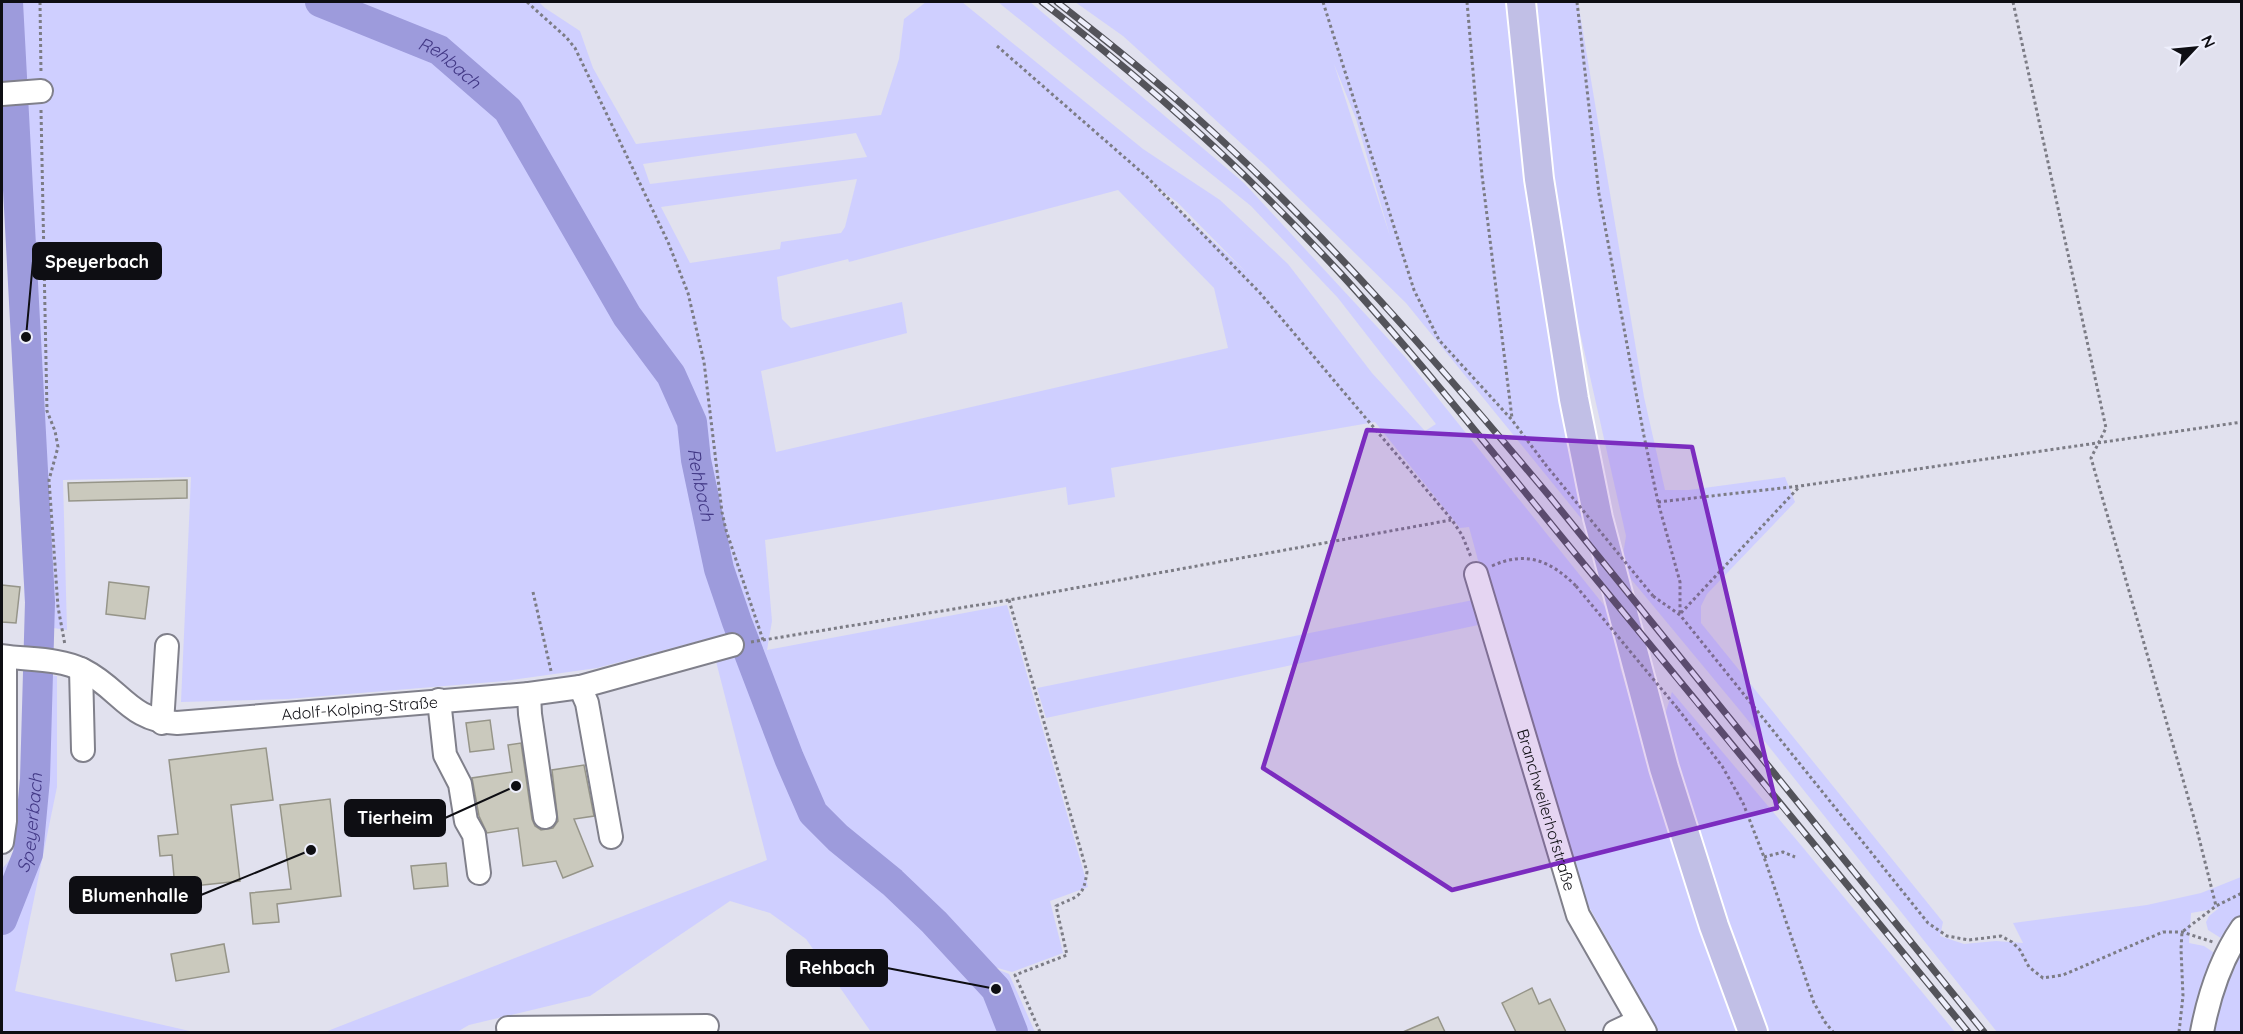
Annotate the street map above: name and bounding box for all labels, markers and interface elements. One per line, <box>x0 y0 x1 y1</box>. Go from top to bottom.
north arrow <box>2165 18 2225 78</box>
water label: Rehbach <box>415 31 487 94</box>
text: N <box>2197 32 2220 51</box>
callout: Speyerbach <box>33 243 161 279</box>
text: Speyerbach <box>45 250 149 273</box>
water label: Rehbach <box>683 447 720 524</box>
street label: Adolf-Kolping-Straße <box>281 692 438 724</box>
street label: Branchweilerhofstraße <box>1513 726 1580 893</box>
water label: Speyerbach <box>10 772 47 876</box>
callout: Tierheim <box>345 800 445 836</box>
text: Tierheim <box>357 806 433 829</box>
callout: Blumenhalle <box>70 877 201 913</box>
text: Blumenhalle <box>81 884 189 907</box>
callout: Rehbach <box>787 950 887 986</box>
text: Rehbach <box>799 956 875 979</box>

